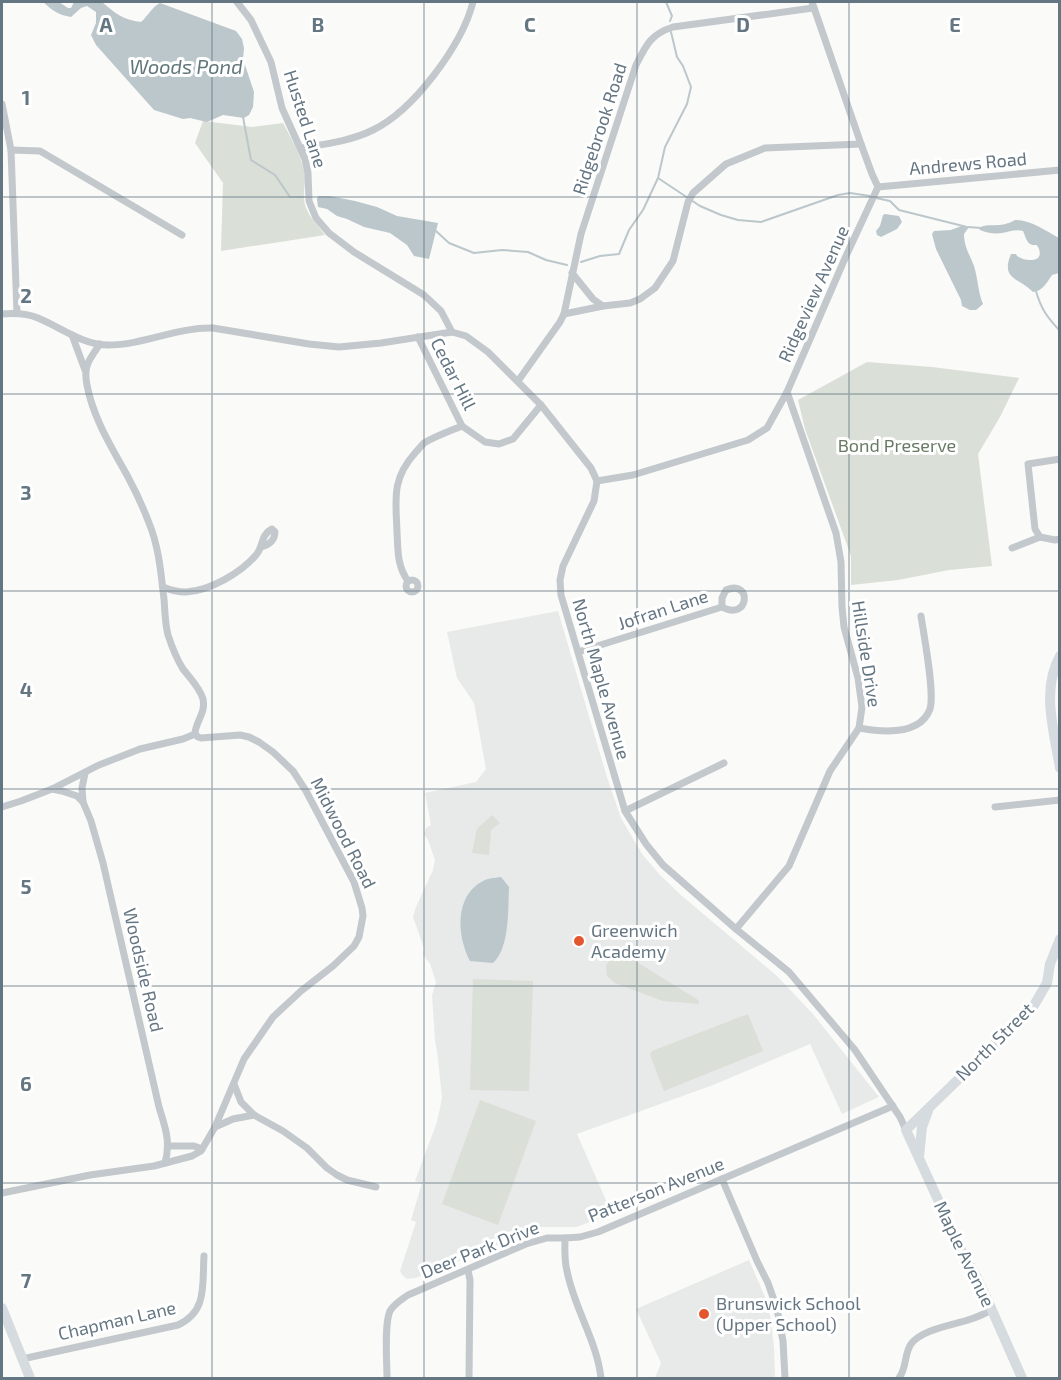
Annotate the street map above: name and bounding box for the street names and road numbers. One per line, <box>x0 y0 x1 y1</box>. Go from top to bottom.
street label: Ridgebrook Road <box>567 60 631 198</box>
street label: Husted Lane <box>280 67 332 170</box>
street label: Andrews Road <box>908 147 1028 179</box>
street label: Ridgeview Avenue <box>773 222 853 365</box>
street label: Cedar Hill <box>426 334 482 414</box>
street label: Jofran Lane <box>615 584 711 634</box>
street label: North Maple Avenue <box>568 596 635 762</box>
street label: Hillside Drive <box>848 599 886 709</box>
street label: Midwood Road <box>306 773 381 892</box>
street label: Woodside Road <box>119 906 169 1034</box>
street label: North Street <box>951 998 1038 1085</box>
street label: Patterson Avenue <box>584 1152 727 1226</box>
street label: Maple Avenue <box>930 1197 1000 1310</box>
street label: Deer Park Drive <box>417 1215 542 1283</box>
street label: Chapman Lane <box>56 1296 178 1344</box>

